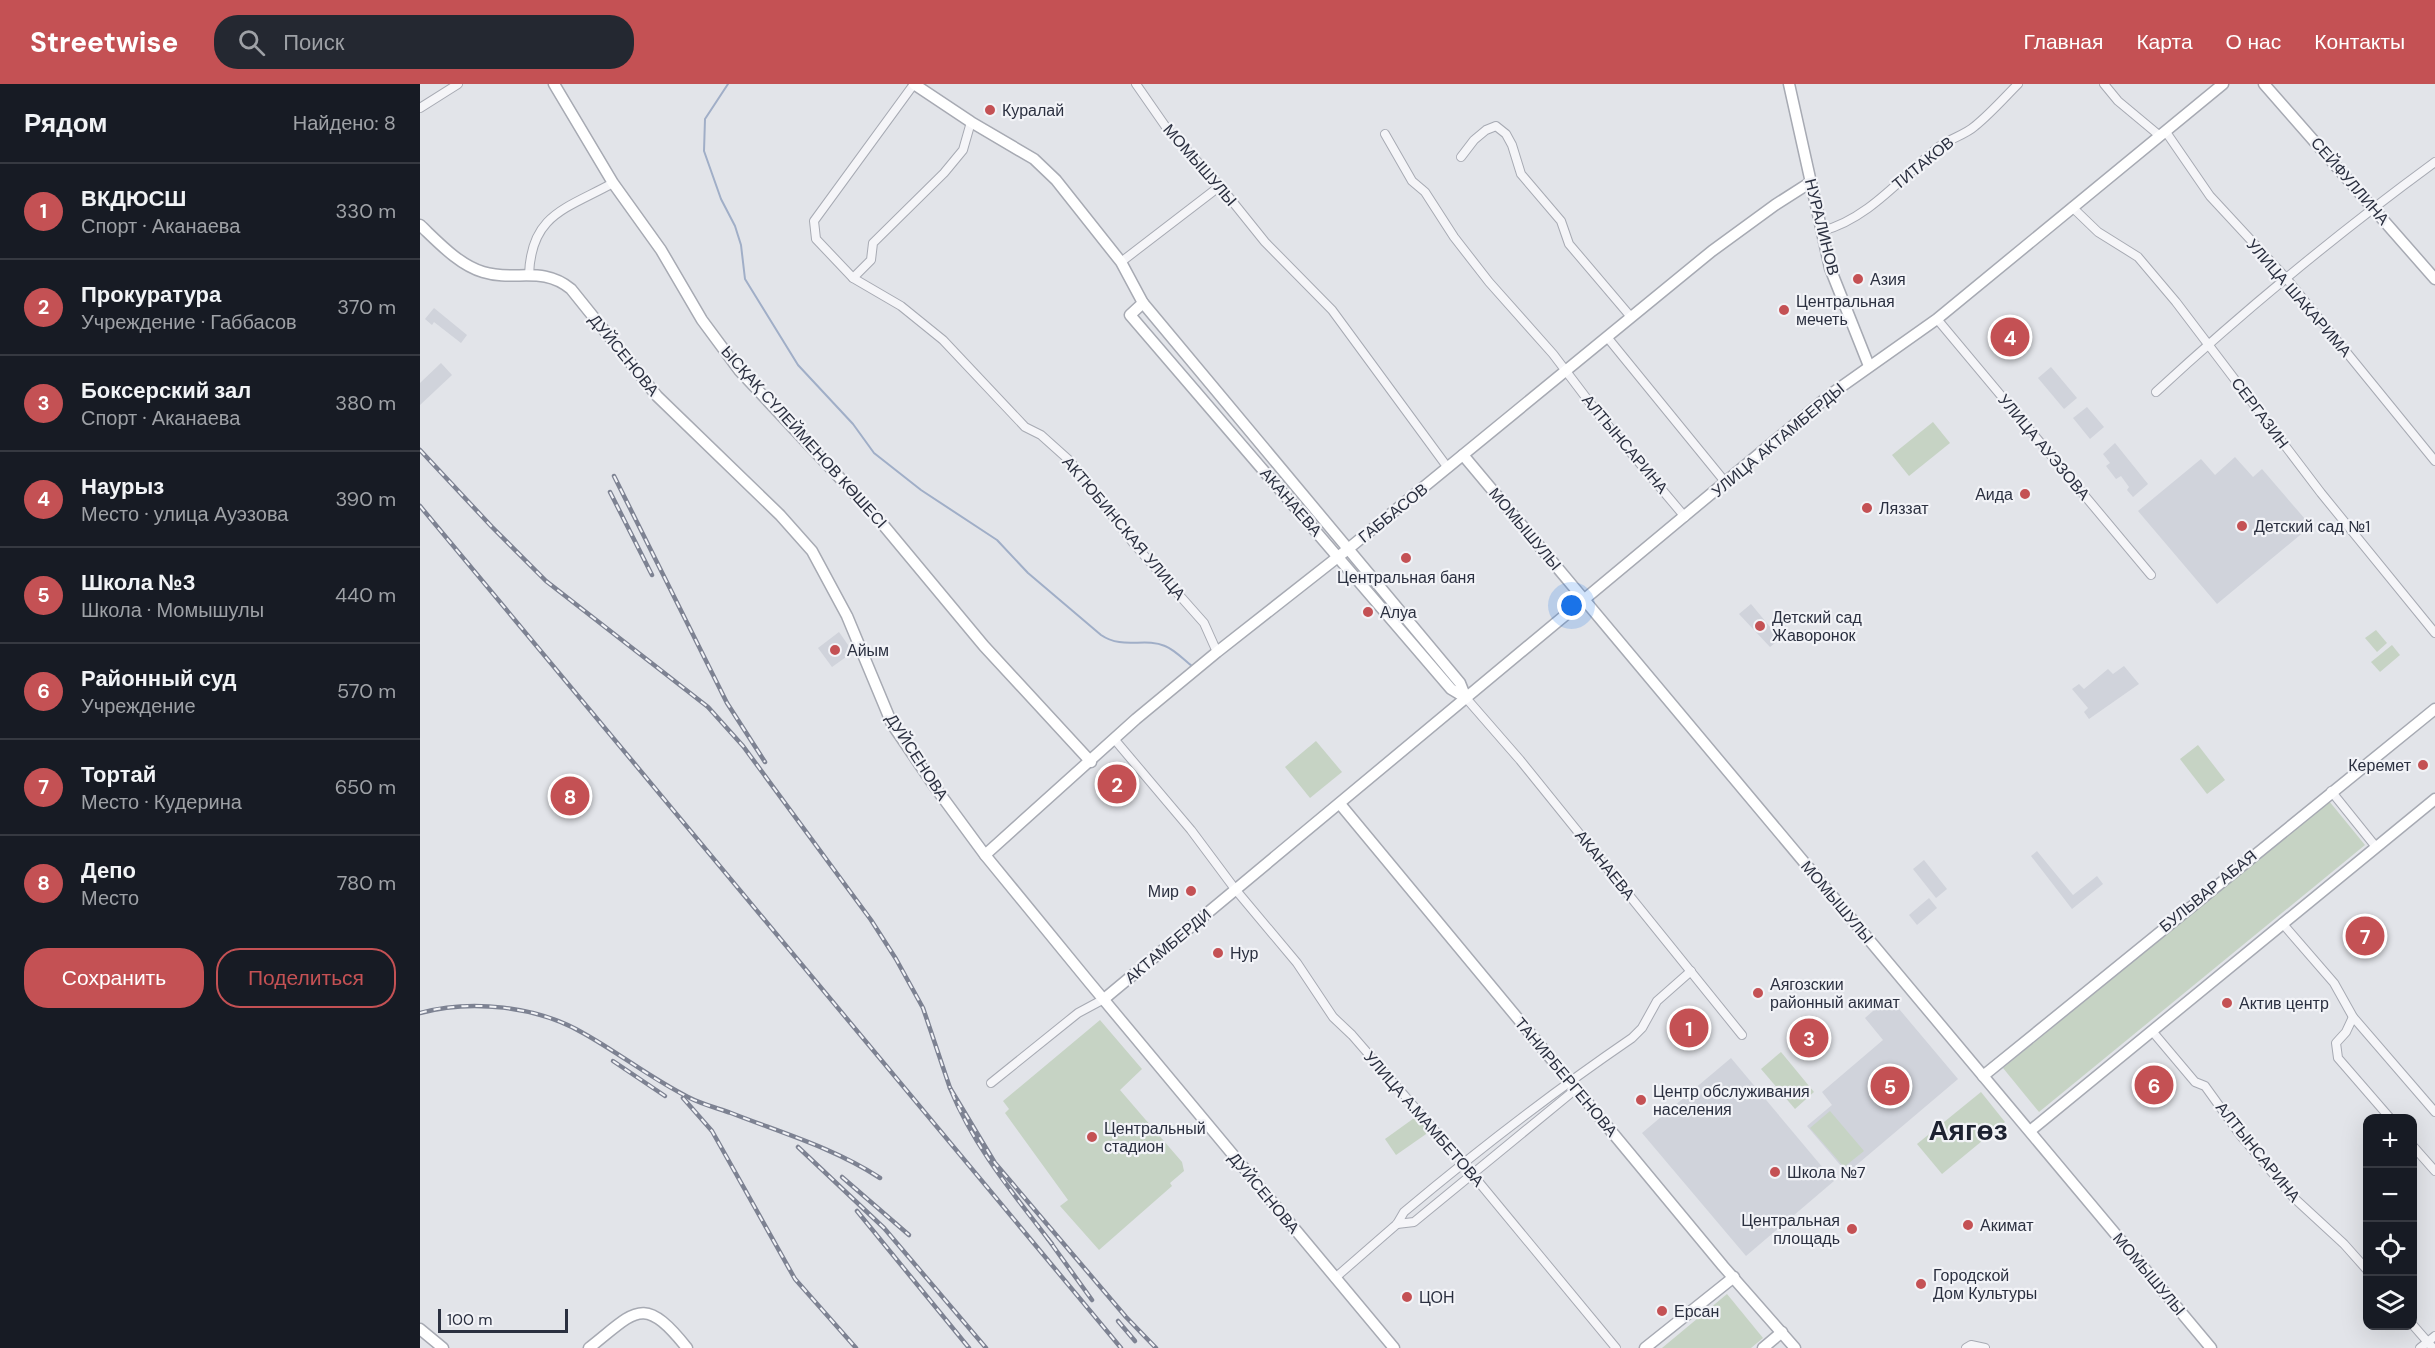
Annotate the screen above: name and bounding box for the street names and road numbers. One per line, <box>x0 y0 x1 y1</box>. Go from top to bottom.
street label: МОМЫШУЛЫ <box>1159 120 1241 210</box>
street label: ТИТАКОВ <box>1888 132 1958 194</box>
street label: СЕЙФУЛЛИНА <box>2306 133 2394 229</box>
street label: НУРАЛИНОВ <box>1800 176 1844 278</box>
street label: УЛИЦА ШАКАРИМА <box>2242 235 2356 362</box>
street label: ДУЙСЕНОВА <box>584 310 664 401</box>
street label: ЫСҚАҚ СҮЛЕЙМЕНОВ КӨШЕСІ <box>716 341 892 533</box>
street label: СЕРГАЗИН <box>2226 373 2294 453</box>
street label: УЛИЦА АКТАМБЕРДЫ <box>1707 378 1849 502</box>
street label: АЛТЫНСАРИНА <box>1577 390 1673 498</box>
street label: УЛИЦА АУЭЗОВА <box>1993 390 2095 505</box>
street label: АКТЮБИНСКАЯ УЛИЦА <box>1058 452 1190 604</box>
street label: АКАНАЕВА <box>1255 463 1327 541</box>
street label: ГАББАСОВ <box>1354 479 1432 547</box>
street label: МОМЫШУЛЫ <box>1484 483 1566 575</box>
street label: ДУЙСЕНОВА <box>881 709 953 805</box>
street label: АКАНАЕВА <box>1570 826 1640 905</box>
street label: БУЛЬВАР АБАЯ <box>2155 845 2261 937</box>
street label: МОМЫШУЛЫ <box>1796 856 1878 948</box>
street label: АКТАМБЕРДИ <box>1121 904 1215 988</box>
street label: ТАНИРБЕРГЕНОВА <box>1510 1013 1622 1141</box>
street label: УЛИЦА А.МАМБЕТОВА <box>1359 1047 1489 1191</box>
street label: АЛТЫНСАРИНА <box>2211 1097 2305 1207</box>
street label: ДУЙСЕНОВА <box>1224 1148 1304 1238</box>
street label: МОМЫШУЛЫ <box>2108 1228 2190 1320</box>

